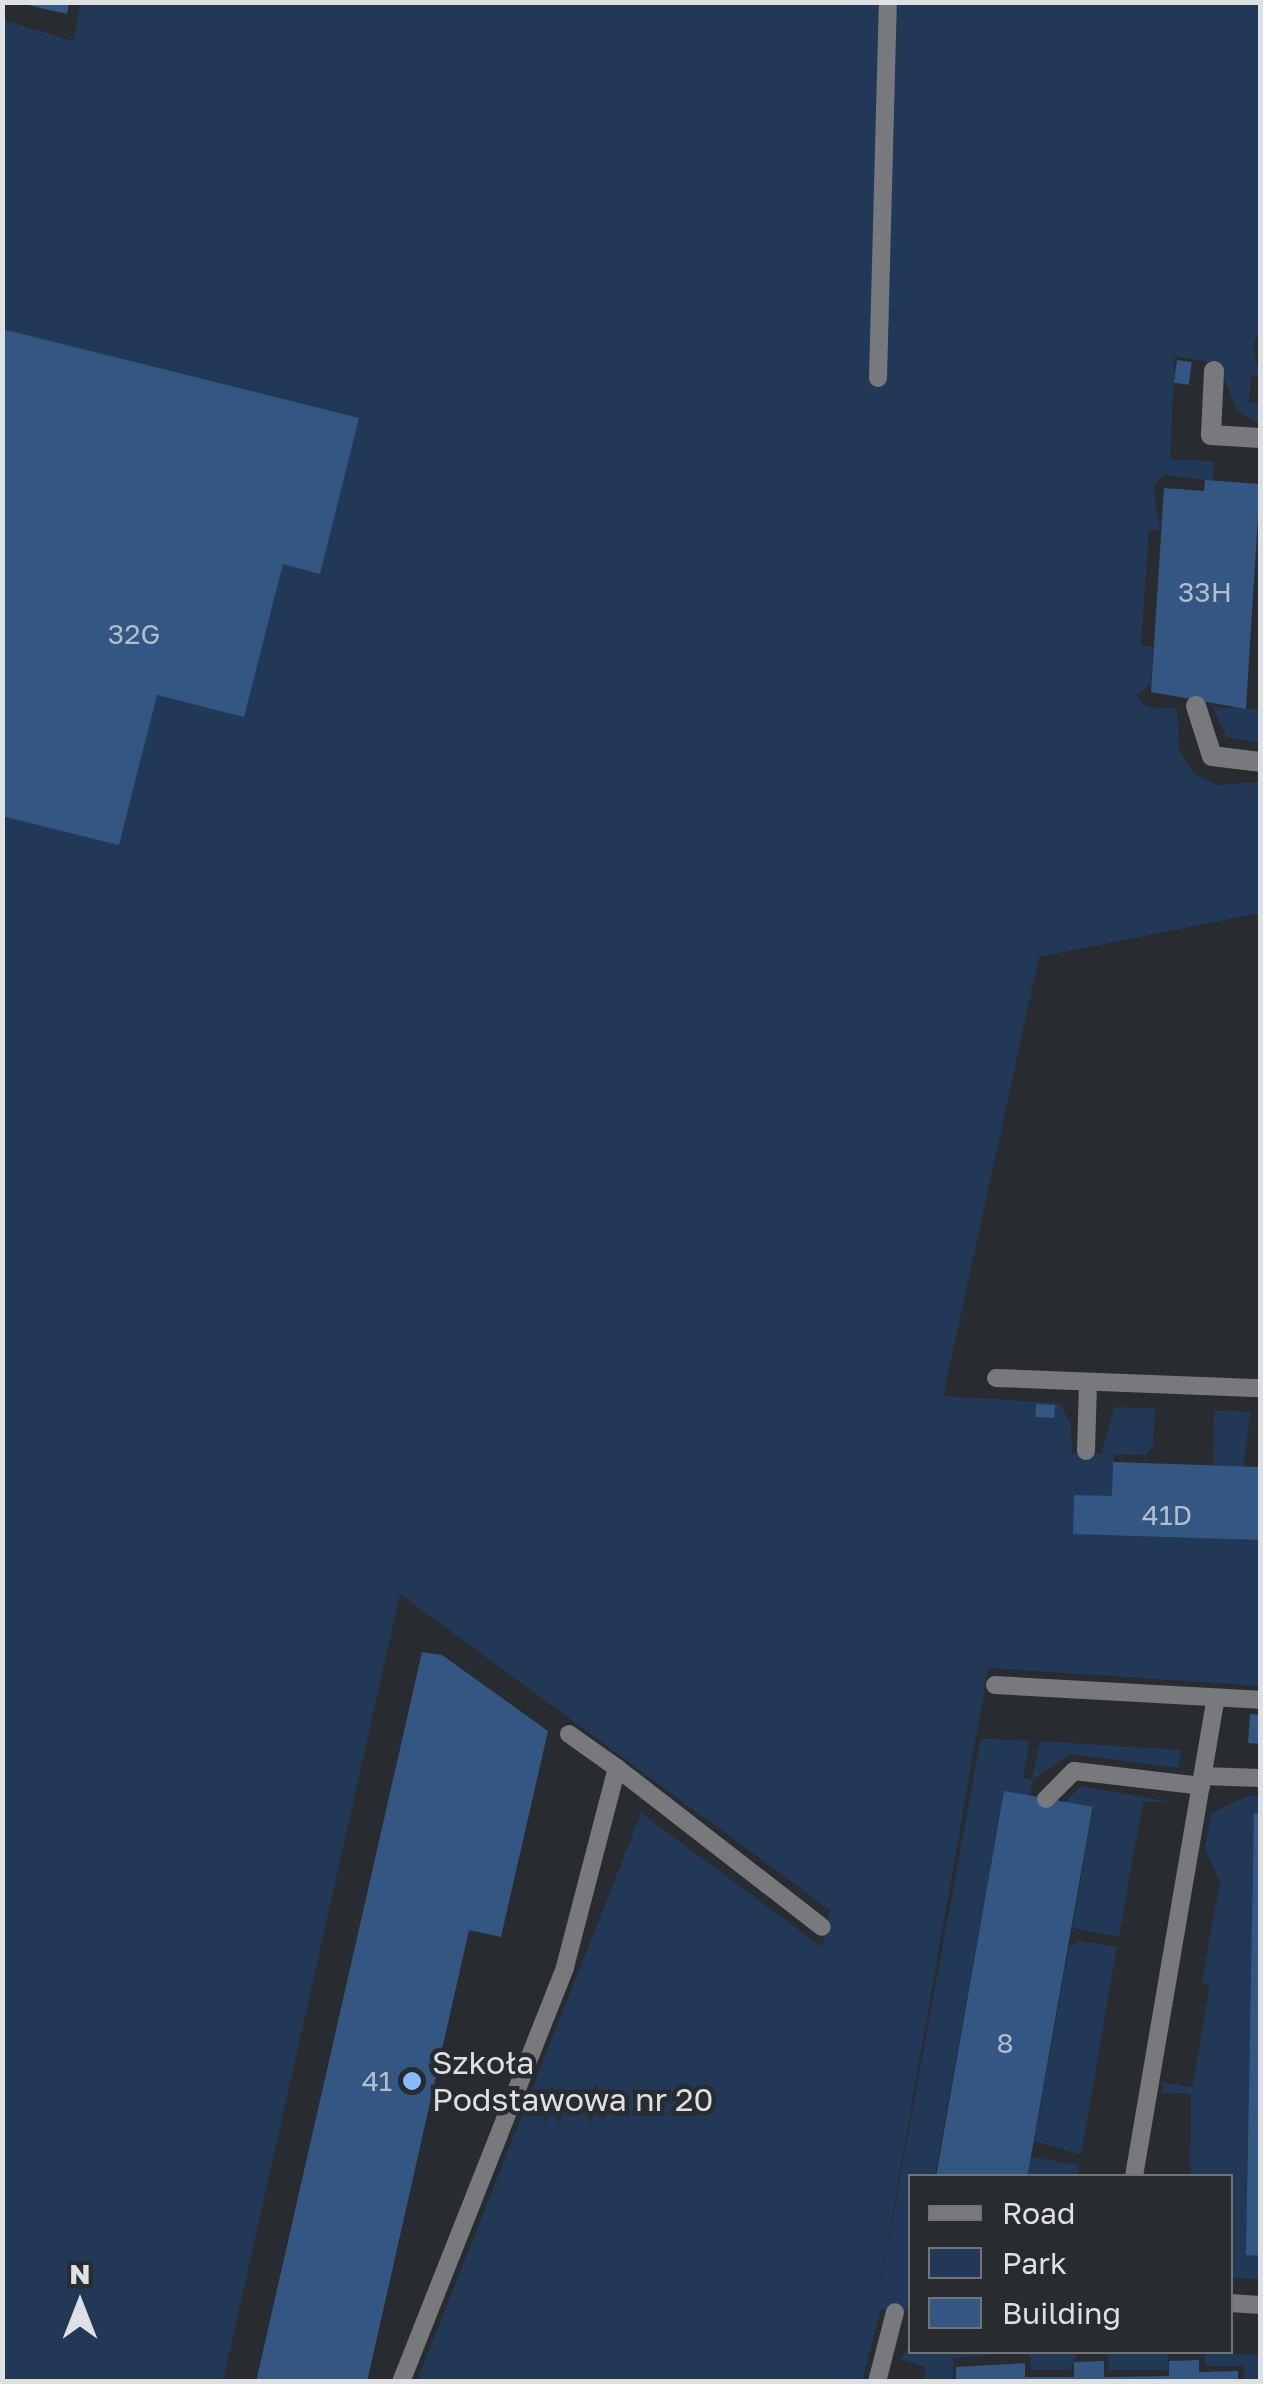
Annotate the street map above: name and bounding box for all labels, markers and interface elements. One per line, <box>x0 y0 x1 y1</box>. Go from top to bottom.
house number: 33H <box>1178 575 1232 609</box>
house number: 32G <box>108 617 160 651</box>
house number: 41D <box>1142 1498 1192 1532</box>
house number: 8 <box>996 2026 1014 2060</box>
place label: Szkoła Podstawowa nr 20 <box>432 2044 713 2119</box>
house number: 41 <box>362 2064 392 2098</box>
marker: Szkoła Podstawowa nr 20 <box>401 2070 423 2092</box>
legend <box>908 2174 1233 2354</box>
text: Road <box>1002 2195 1076 2231</box>
text: Park <box>1002 2245 1067 2281</box>
north arrow <box>30 2254 130 2354</box>
text: N <box>69 2257 91 2290</box>
text: Building <box>1002 2295 1121 2331</box>

